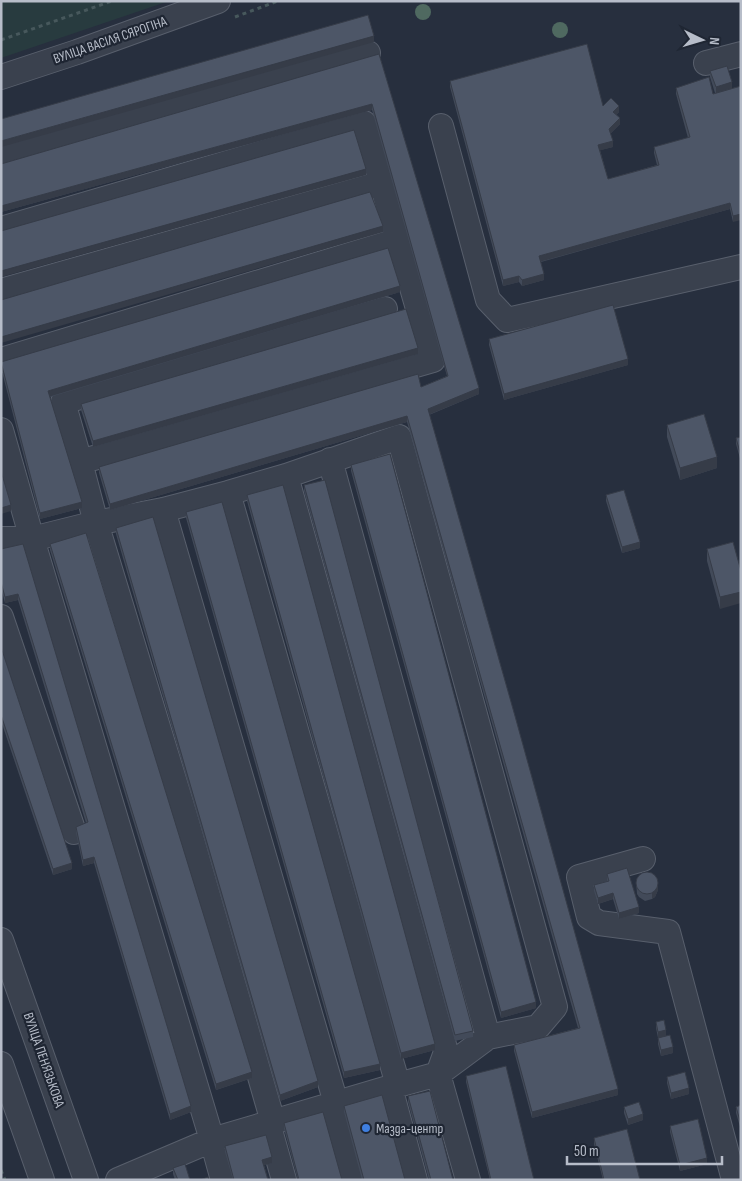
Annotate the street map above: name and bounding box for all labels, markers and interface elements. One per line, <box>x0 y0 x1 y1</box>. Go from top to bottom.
street label: ВУЛІЦА ВАСІЛЯ СЯРОГІНА <box>51 12 170 67</box>
north arrow <box>677 15 727 65</box>
text: N <box>706 37 723 46</box>
street label: ВУЛІЦА ПЕНЯЗЬКОВА <box>20 1010 69 1111</box>
place label: Мазда-центр <box>376 1120 443 1137</box>
marker: Мазда-центр <box>360 1122 372 1134</box>
scale bar <box>567 1134 722 1166</box>
text: 50 m <box>574 1142 599 1161</box>

